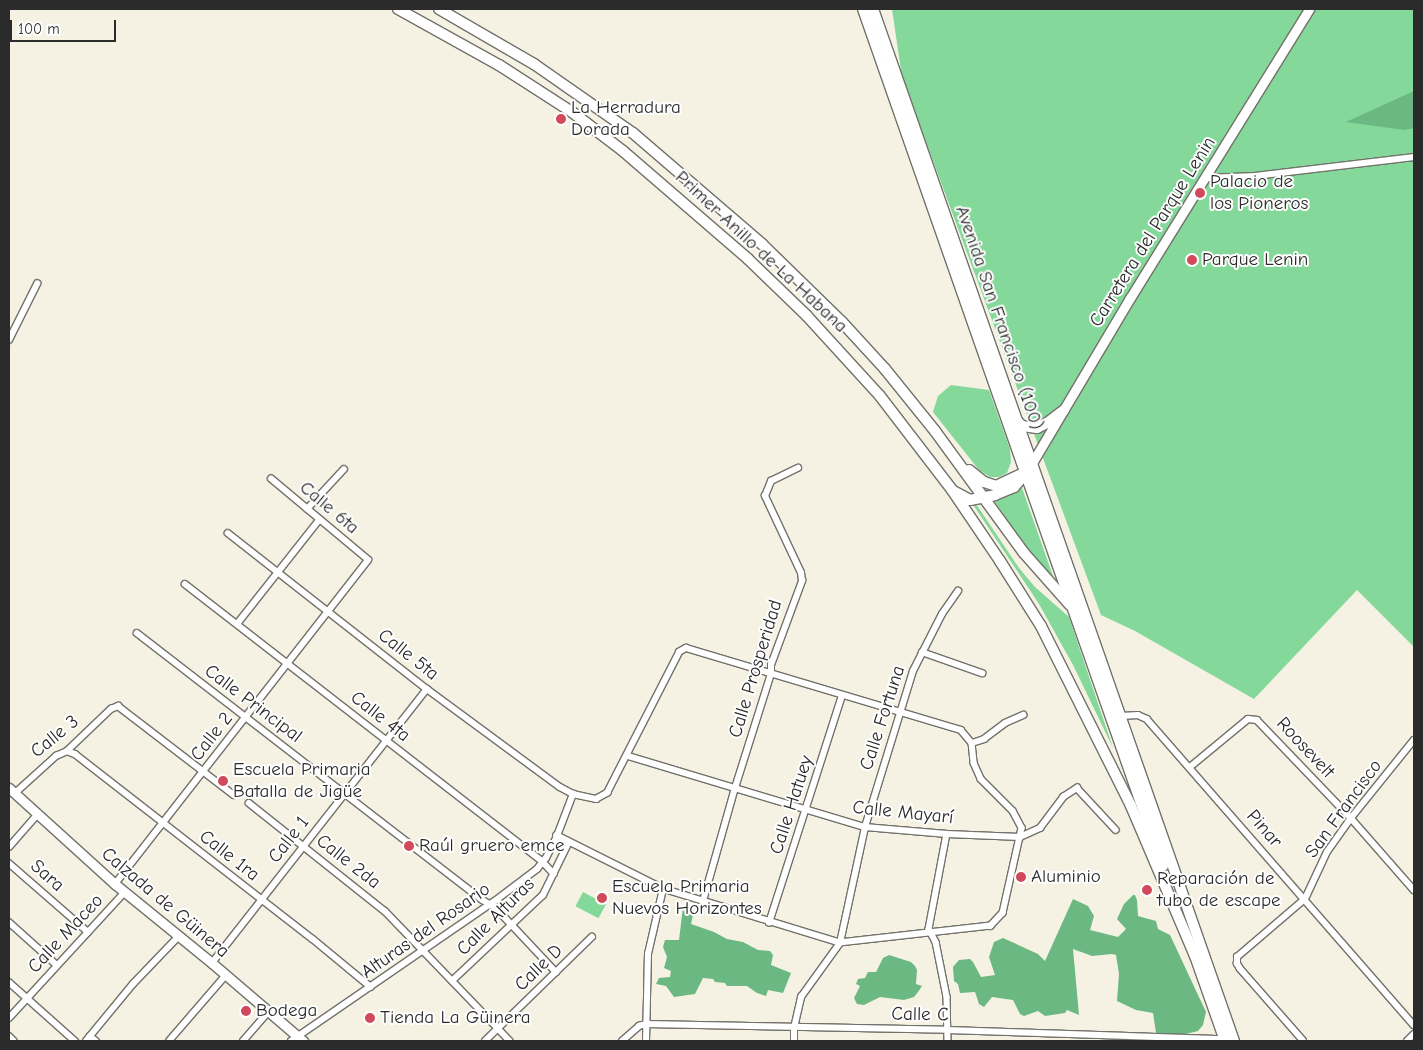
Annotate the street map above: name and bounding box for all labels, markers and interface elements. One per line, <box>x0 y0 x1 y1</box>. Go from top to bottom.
scale bar <box>12 10 119 42</box>
text: 100 m <box>18 20 60 38</box>
place label: La Herradura Dorada <box>571 97 681 141</box>
marker: La Herradura Dorada <box>555 113 567 125</box>
street label: Carretera del Parque Lenin <box>1085 133 1221 331</box>
street label: Primer Anillo de La Habana <box>670 166 852 338</box>
place label: Palacio de los Pioneros <box>1210 171 1308 215</box>
marker: Palacio de los Pioneros <box>1194 187 1206 199</box>
street label: Avenida San Francisco (100) <box>950 203 1048 433</box>
place label: Parque Lenin <box>1202 249 1308 271</box>
marker: Parque Lenin <box>1186 254 1198 266</box>
street label: Calle 6ta <box>295 477 363 539</box>
street label: Calle Prosperidad <box>724 597 788 741</box>
street label: Calle 5ta <box>373 624 443 686</box>
street label: Calle Principal <box>200 660 306 748</box>
street label: Calle Fortuna <box>855 663 911 773</box>
street label: Calle 4ta <box>346 687 414 747</box>
street label: Calle 2 <box>186 708 238 766</box>
street label: Calle 3 <box>26 711 84 763</box>
street label: Roosevelt <box>1271 713 1339 783</box>
street label: Calle Hatuey <box>765 753 819 857</box>
street label: San Francisco <box>1301 755 1387 863</box>
place label: Escuela Primaria Batalla de Jigüe <box>233 759 371 803</box>
marker: Escuela Primaria Batalla de Jigüe <box>217 775 229 787</box>
street label: Calle Mayarí <box>851 796 955 830</box>
street label: Pinar <box>1241 805 1287 853</box>
street label: Calle 1 <box>264 812 314 868</box>
street label: Calle 1ra <box>194 825 264 887</box>
street label: Calle 2da <box>311 830 385 894</box>
place label: Raúl gruero emce <box>419 835 564 857</box>
marker: Raúl gruero emce <box>403 840 415 852</box>
street label: Calzada de Güinera <box>96 843 234 963</box>
street label: Sara <box>25 855 69 897</box>
place label: Aluminio <box>1031 866 1101 888</box>
place label: Reparación de tubo de escape <box>1157 868 1281 912</box>
marker: Aluminio <box>1015 871 1027 883</box>
street label: Calle Alturas <box>452 873 540 961</box>
place label: Escuela Primaria Nuevos Horizontes <box>612 876 762 920</box>
street label: Alturas del Rosario <box>357 878 495 984</box>
marker: Reparación de tubo de escape <box>1141 884 1153 896</box>
street label: Calle Maceo <box>24 890 108 978</box>
marker: Escuela Primaria Nuevos Horizontes <box>596 892 608 904</box>
street label: Calle D <box>510 940 568 996</box>
place label: Bodega <box>256 1000 317 1022</box>
street label: Calle C <box>891 1003 949 1027</box>
marker: Bodega <box>240 1005 252 1017</box>
place label: Tienda La Güinera <box>380 1007 530 1029</box>
marker: Tienda La Güinera <box>364 1012 376 1024</box>

